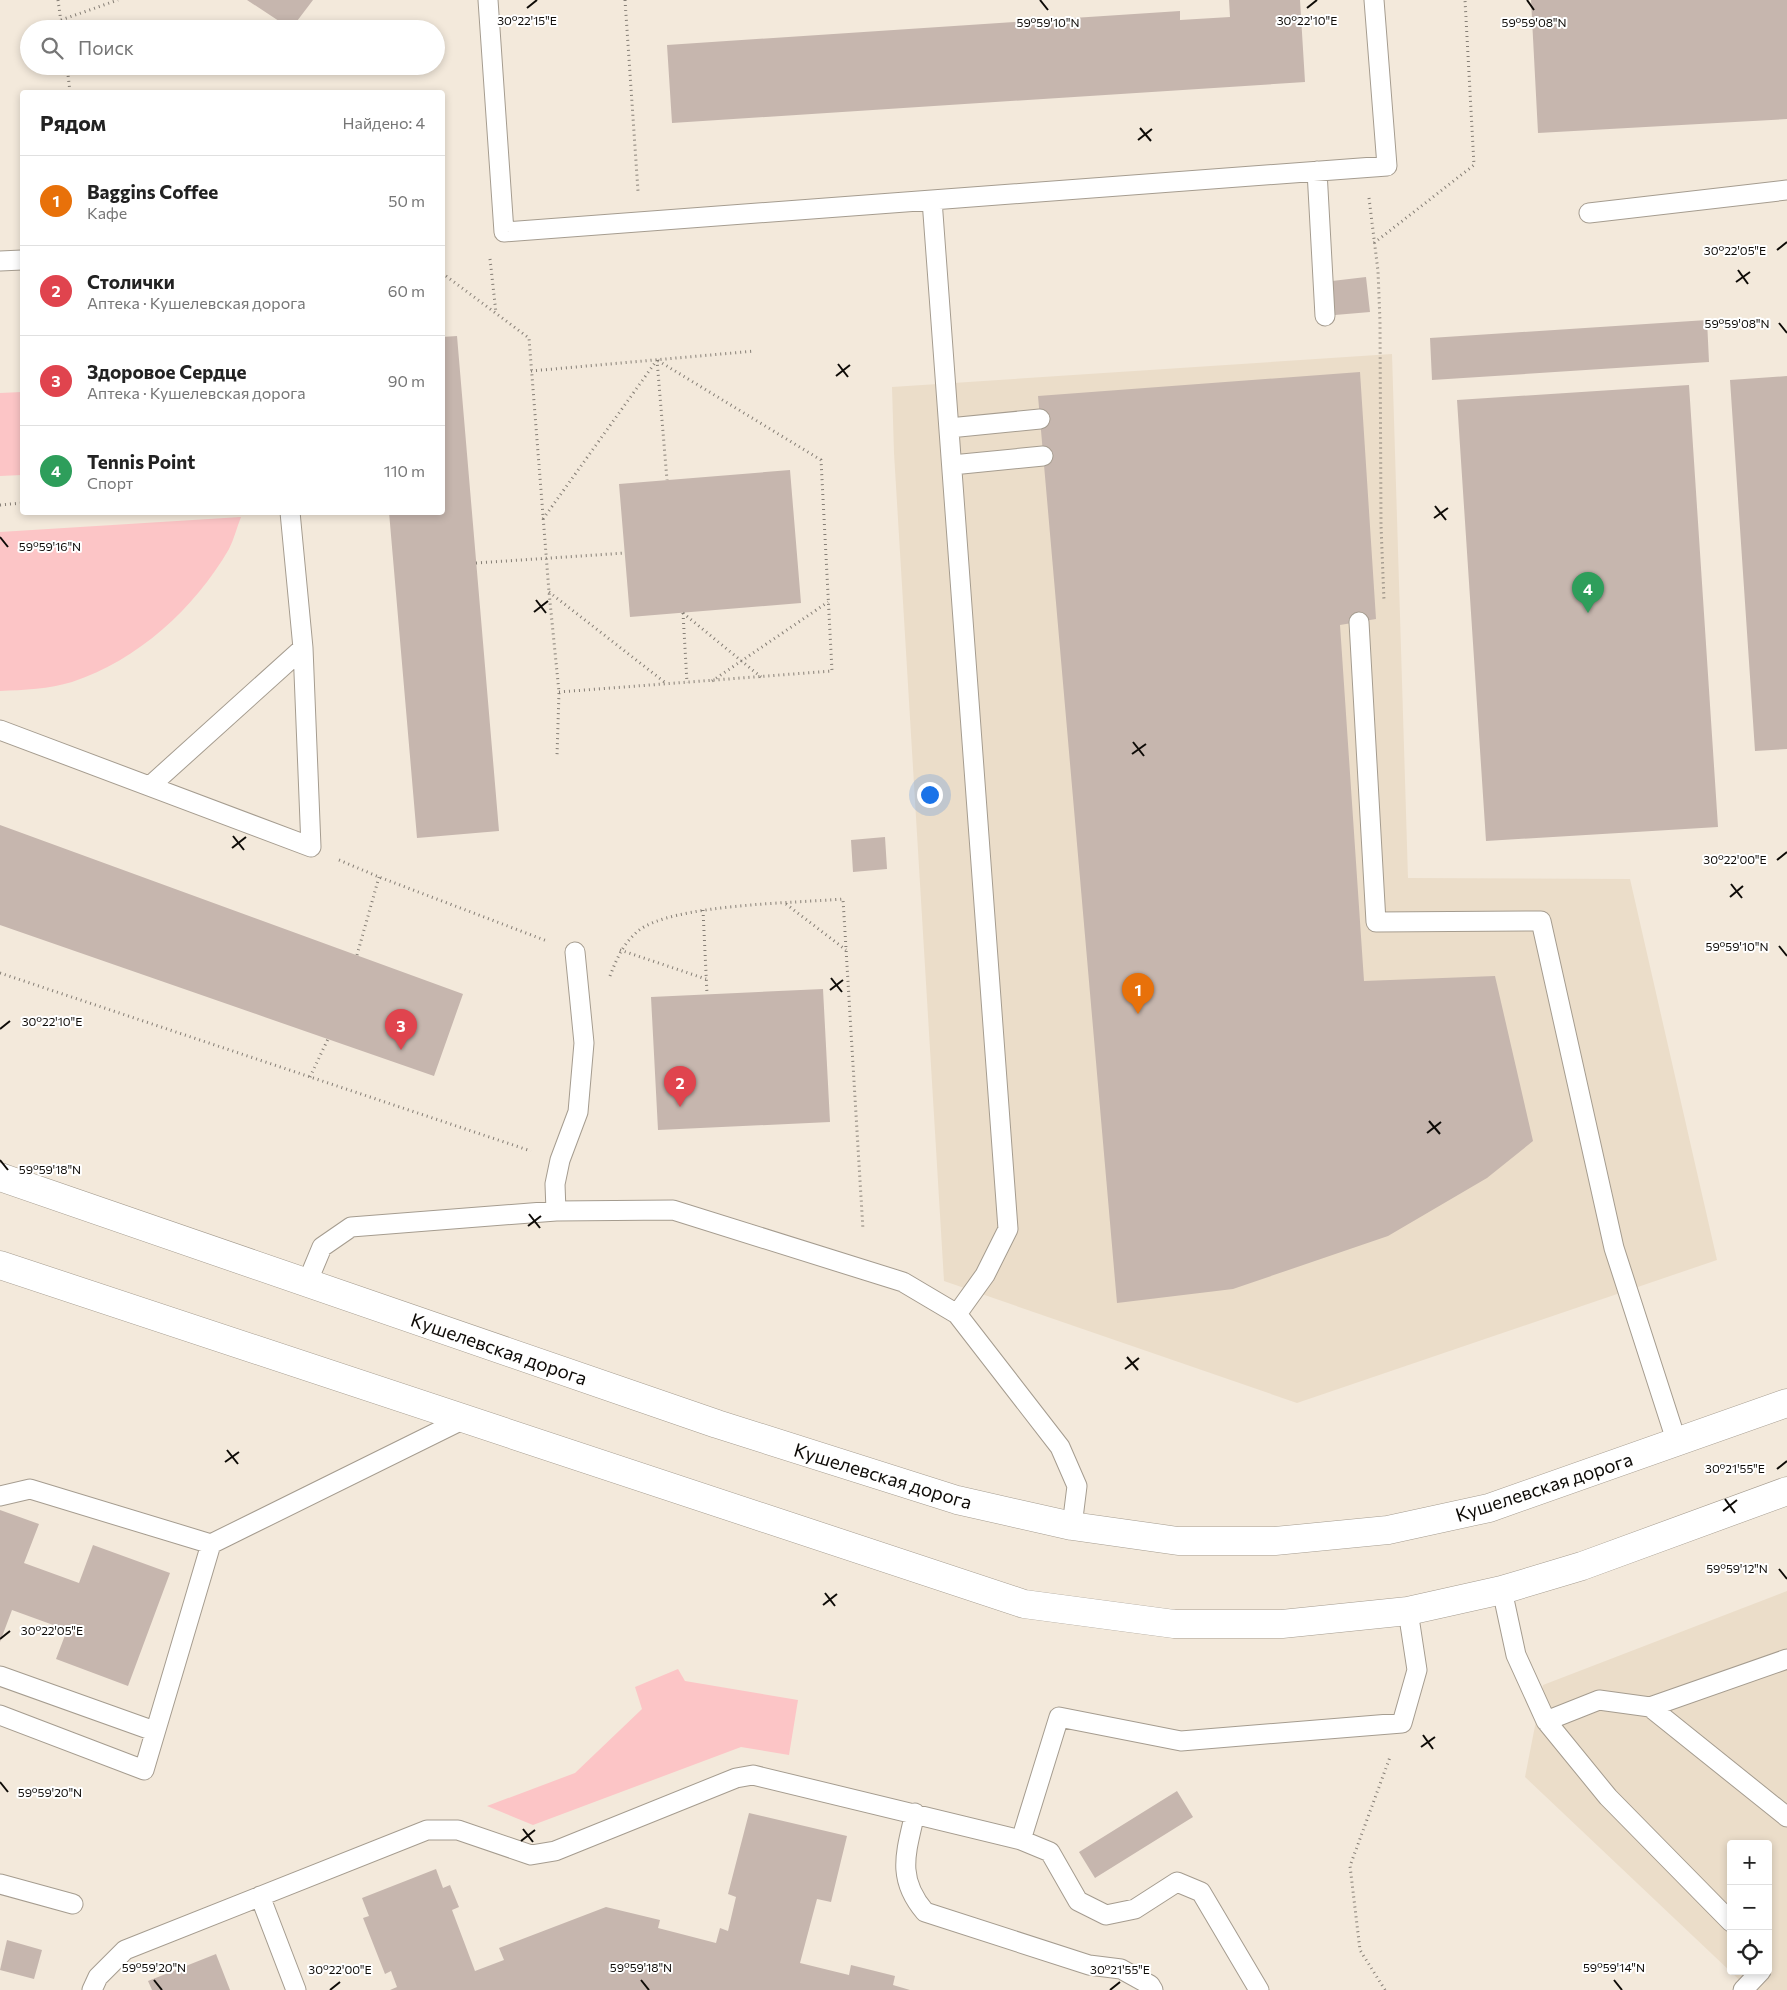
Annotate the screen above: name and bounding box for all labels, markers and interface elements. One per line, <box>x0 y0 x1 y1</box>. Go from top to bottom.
text: 30°22'15"E <box>497 13 557 27</box>
text: 30°22'10"E <box>1277 13 1337 27</box>
text: 59°59'10"N <box>1017 15 1079 29</box>
text: 59°59'08"N <box>1501 15 1567 29</box>
search box <box>20 20 445 75</box>
icon: search <box>38 34 66 62</box>
text: Поиск <box>78 36 134 59</box>
text: Рядом <box>40 110 106 135</box>
text: Найдено: 4 <box>343 113 425 132</box>
text: Baggins Coffee <box>87 180 218 203</box>
text: 1 <box>52 191 60 210</box>
text: 50 m <box>388 191 425 210</box>
text: Кафе <box>87 203 127 222</box>
text: 30°22'05"E <box>1704 243 1766 257</box>
text: Столички <box>87 270 175 293</box>
text: 2 <box>51 281 61 300</box>
text: 60 m <box>388 281 425 300</box>
text: Аптека · Кушелевская дорога <box>87 293 306 312</box>
text: 59°59'08"N <box>1704 316 1770 330</box>
text: Здоровое Сердце <box>87 360 247 383</box>
text: 3 <box>51 371 61 390</box>
text: 90 m <box>388 371 425 390</box>
text: Аптека · Кушелевская дорога <box>87 383 306 402</box>
text: Tennis Point <box>87 450 195 473</box>
text: 4 <box>51 461 61 480</box>
text: 110 m <box>384 461 425 480</box>
text: Спорт <box>87 473 133 492</box>
text: 59°59'16"N <box>19 539 81 553</box>
pin: 4 <box>1572 572 1604 613</box>
your location <box>917 782 943 808</box>
text: 30°22'00"E <box>1703 852 1767 866</box>
text: 59°59'10"N <box>1706 939 1768 953</box>
pin: 1 <box>1122 973 1154 1014</box>
pin: 3 <box>385 1009 417 1050</box>
text: 30°22'10"E <box>22 1014 82 1028</box>
pin: 2 <box>664 1066 696 1107</box>
text: 59°59'18"N <box>19 1162 81 1176</box>
street label: Кушелевская дорога <box>408 1308 590 1390</box>
street label: Кушелевская дорога <box>791 1437 975 1514</box>
street label: Кушелевская дорога <box>1452 1447 1635 1526</box>
text: 30°21'55"E <box>1705 1461 1765 1475</box>
text: 59°59'12"N <box>1706 1561 1768 1575</box>
text: 30°22'05"E <box>21 1623 83 1637</box>
text: 59°59'20"N <box>18 1785 82 1799</box>
map controls <box>1727 1840 1772 1975</box>
button: + <box>1727 1840 1772 1885</box>
button: − <box>1727 1885 1772 1930</box>
button: locate <box>1727 1930 1772 1975</box>
text: 59°59'20"N <box>122 1960 186 1974</box>
text: 59°59'18"N <box>610 1960 672 1974</box>
text: 59°59'14"N <box>1583 1960 1645 1974</box>
text: 30°22'00"E <box>308 1962 372 1976</box>
text: 30°21'55"E <box>1090 1962 1150 1976</box>

